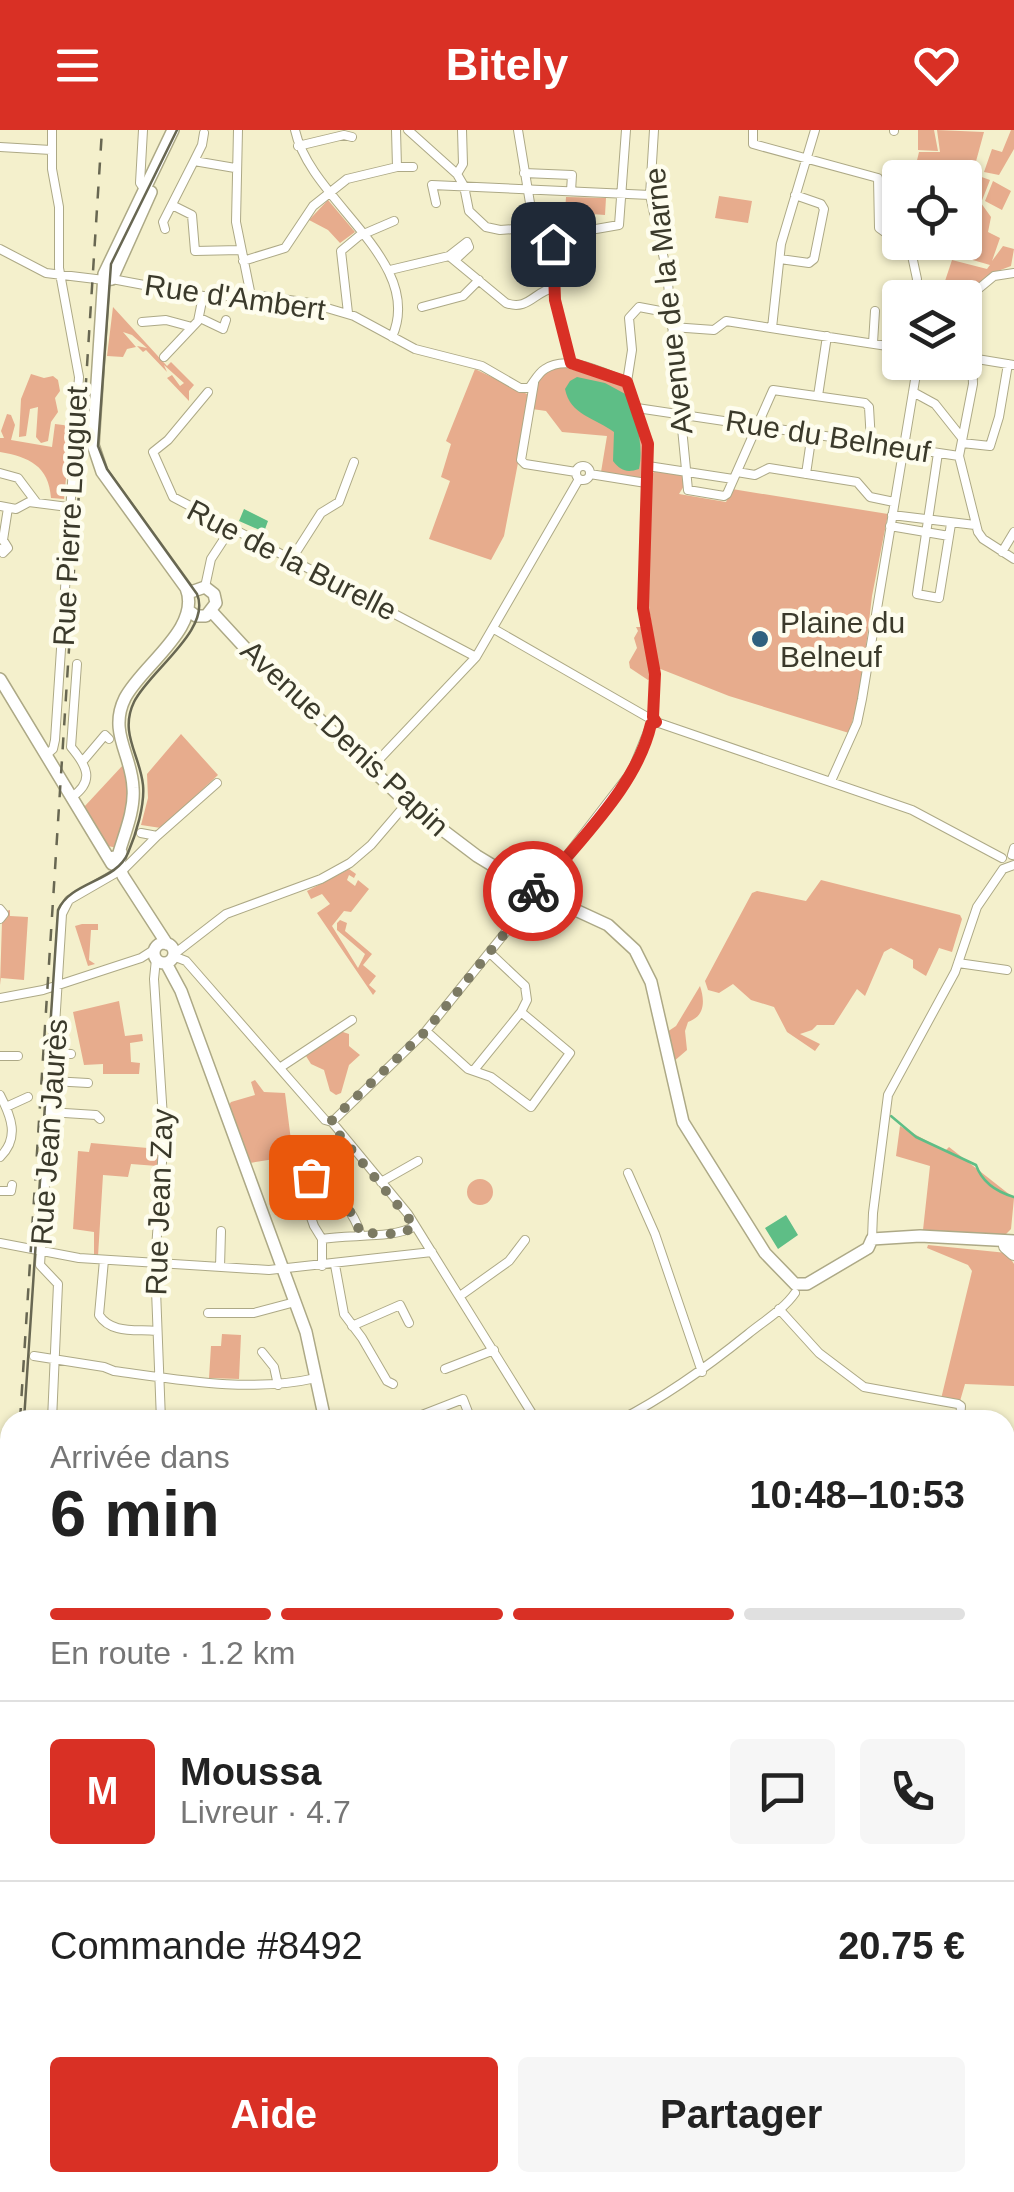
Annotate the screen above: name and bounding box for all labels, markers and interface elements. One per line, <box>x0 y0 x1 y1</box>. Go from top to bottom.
icon: menu <box>50 38 105 93</box>
icon: heart <box>909 38 964 93</box>
text: Bitely <box>446 39 568 90</box>
map controls <box>882 160 982 380</box>
button: locate <box>882 160 982 260</box>
street label: Avenue de la Marne <box>638 166 698 436</box>
pin <box>511 202 596 287</box>
icon: home <box>526 217 581 272</box>
street label: Rue d'Ambert <box>142 268 328 326</box>
button: layers <box>882 280 982 380</box>
street label: Rue Pierre Louguet <box>47 385 93 647</box>
street label: Rue du Belneuf <box>723 404 933 469</box>
street label: Rue de la Burelle <box>182 493 402 627</box>
place label: Plaine du Belneuf <box>780 606 905 673</box>
marker: Plaine du Belneuf <box>749 628 771 650</box>
street label: Avenue Denis Papin <box>235 633 455 843</box>
courier <box>483 841 583 941</box>
icon: bike <box>506 864 561 919</box>
street label: Rue Jean Jaurès <box>25 1018 73 1246</box>
street label: Rue Jean Zay <box>139 1108 179 1296</box>
pin <box>269 1135 354 1220</box>
icon: bag <box>284 1150 339 1205</box>
text: Arrivée dans <box>50 1439 230 1475</box>
text: 10:48–10:53 <box>749 1474 965 1516</box>
text: 6 min <box>50 1477 220 1550</box>
text: En route · 1.2 km <box>50 1635 295 1671</box>
button: chat <box>730 1739 835 1844</box>
button: phone <box>860 1739 965 1844</box>
text: Moussa <box>180 1751 321 1793</box>
text: M <box>87 1770 118 1812</box>
text: Livreur · 4.7 <box>180 1794 351 1830</box>
text: Commande #8492 <box>50 1925 363 1967</box>
text: 20.75 € <box>838 1925 965 1967</box>
button: Aide <box>50 2057 498 2172</box>
button: Partager <box>518 2057 965 2172</box>

